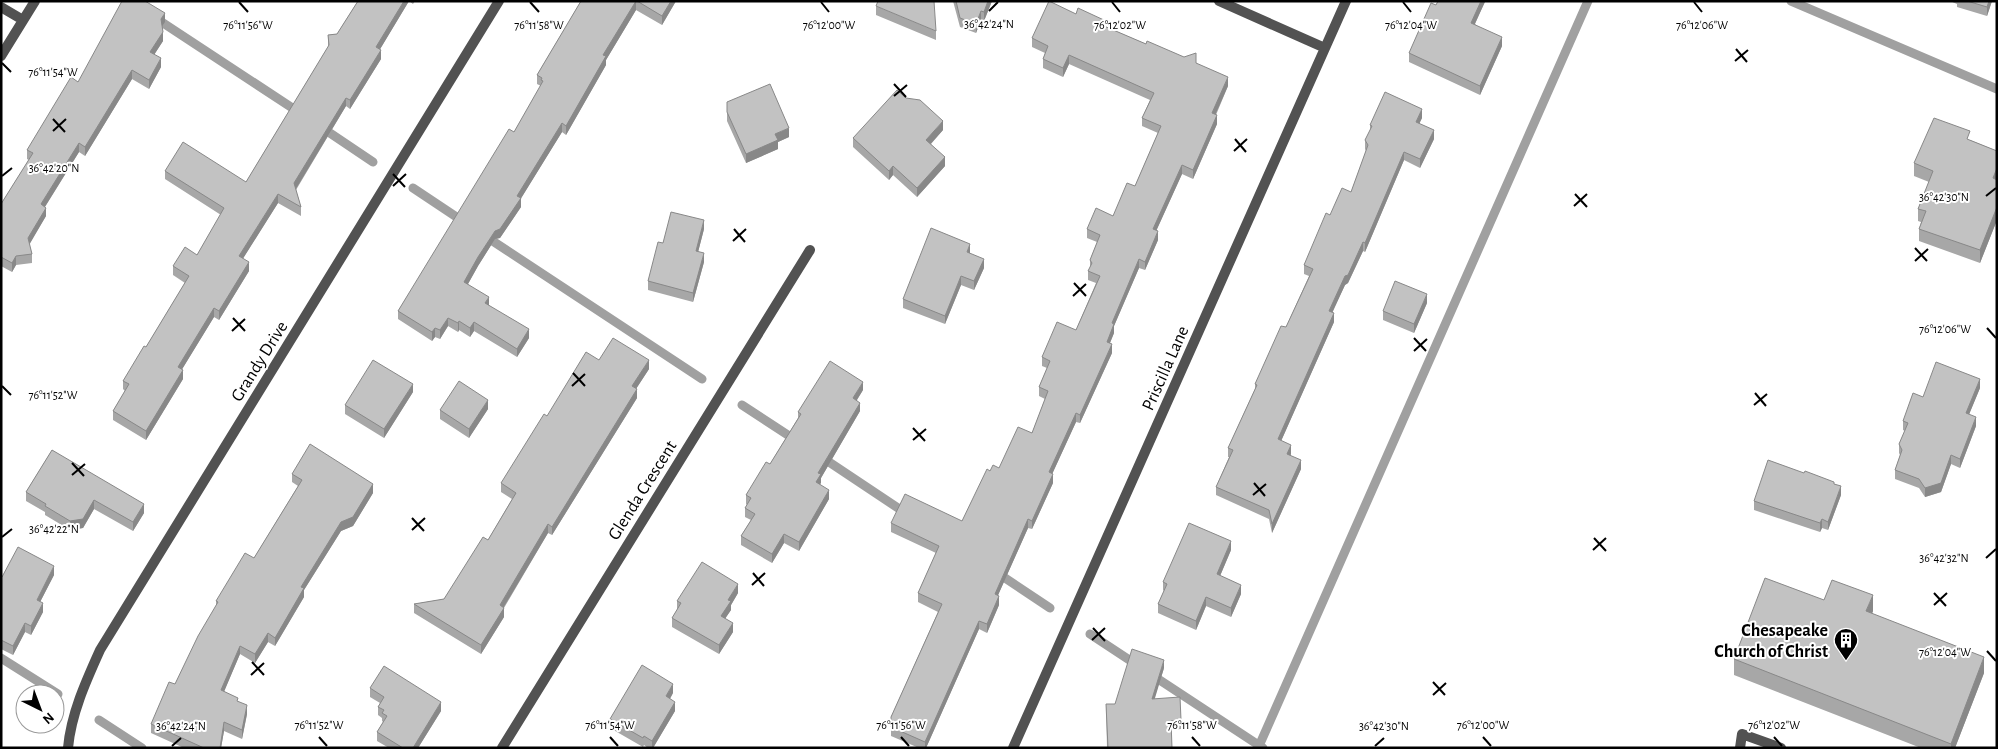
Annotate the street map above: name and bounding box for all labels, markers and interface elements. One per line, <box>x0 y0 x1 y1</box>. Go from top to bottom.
text: 36°42'24"N <box>964 18 1014 30</box>
text: 76°11'56"W <box>223 19 273 31</box>
text: 76°11'58"W <box>514 19 564 31</box>
text: 76°12'00"W <box>803 19 856 31</box>
text: 76°12'02"W <box>1094 19 1146 31</box>
text: 76°12'04"W <box>1385 19 1437 31</box>
text: 76°12'06"W <box>1676 19 1728 31</box>
text: 76°11'54"W <box>28 66 78 78</box>
text: 36°42'20"N <box>29 162 79 174</box>
text: 36°42'30"N <box>1919 191 1969 203</box>
street label: Grandy Drive <box>228 318 292 405</box>
street label: Priscilla Lane <box>1139 323 1193 413</box>
text: 76°12'06"W <box>1919 323 1971 335</box>
text: 76°11'52"W <box>28 389 78 401</box>
street label: Glenda Crescent <box>605 438 681 543</box>
text: 36°42'22"N <box>29 523 79 535</box>
text: 36°42'32"N <box>1919 552 1969 564</box>
place label: Chesapeake Church of Christ <box>1714 622 1828 661</box>
building icon: Chesapeake Church of Christ <box>1833 627 1859 661</box>
text: 76°12'04"W <box>1919 646 1971 658</box>
north arrow <box>15 684 65 734</box>
text: N <box>40 709 56 726</box>
text: 76°11'52"W <box>294 719 344 731</box>
text: 76°11'54"W <box>585 719 635 731</box>
text: 76°11'56"W <box>876 719 926 731</box>
text: 76°11'58"W <box>1167 719 1217 731</box>
text: 76°12'00"W <box>1457 719 1510 731</box>
text: 76°12'02"W <box>1748 719 1800 731</box>
text: 36°42'24"N <box>156 720 206 732</box>
text: 36°42'30"N <box>1359 720 1409 732</box>

